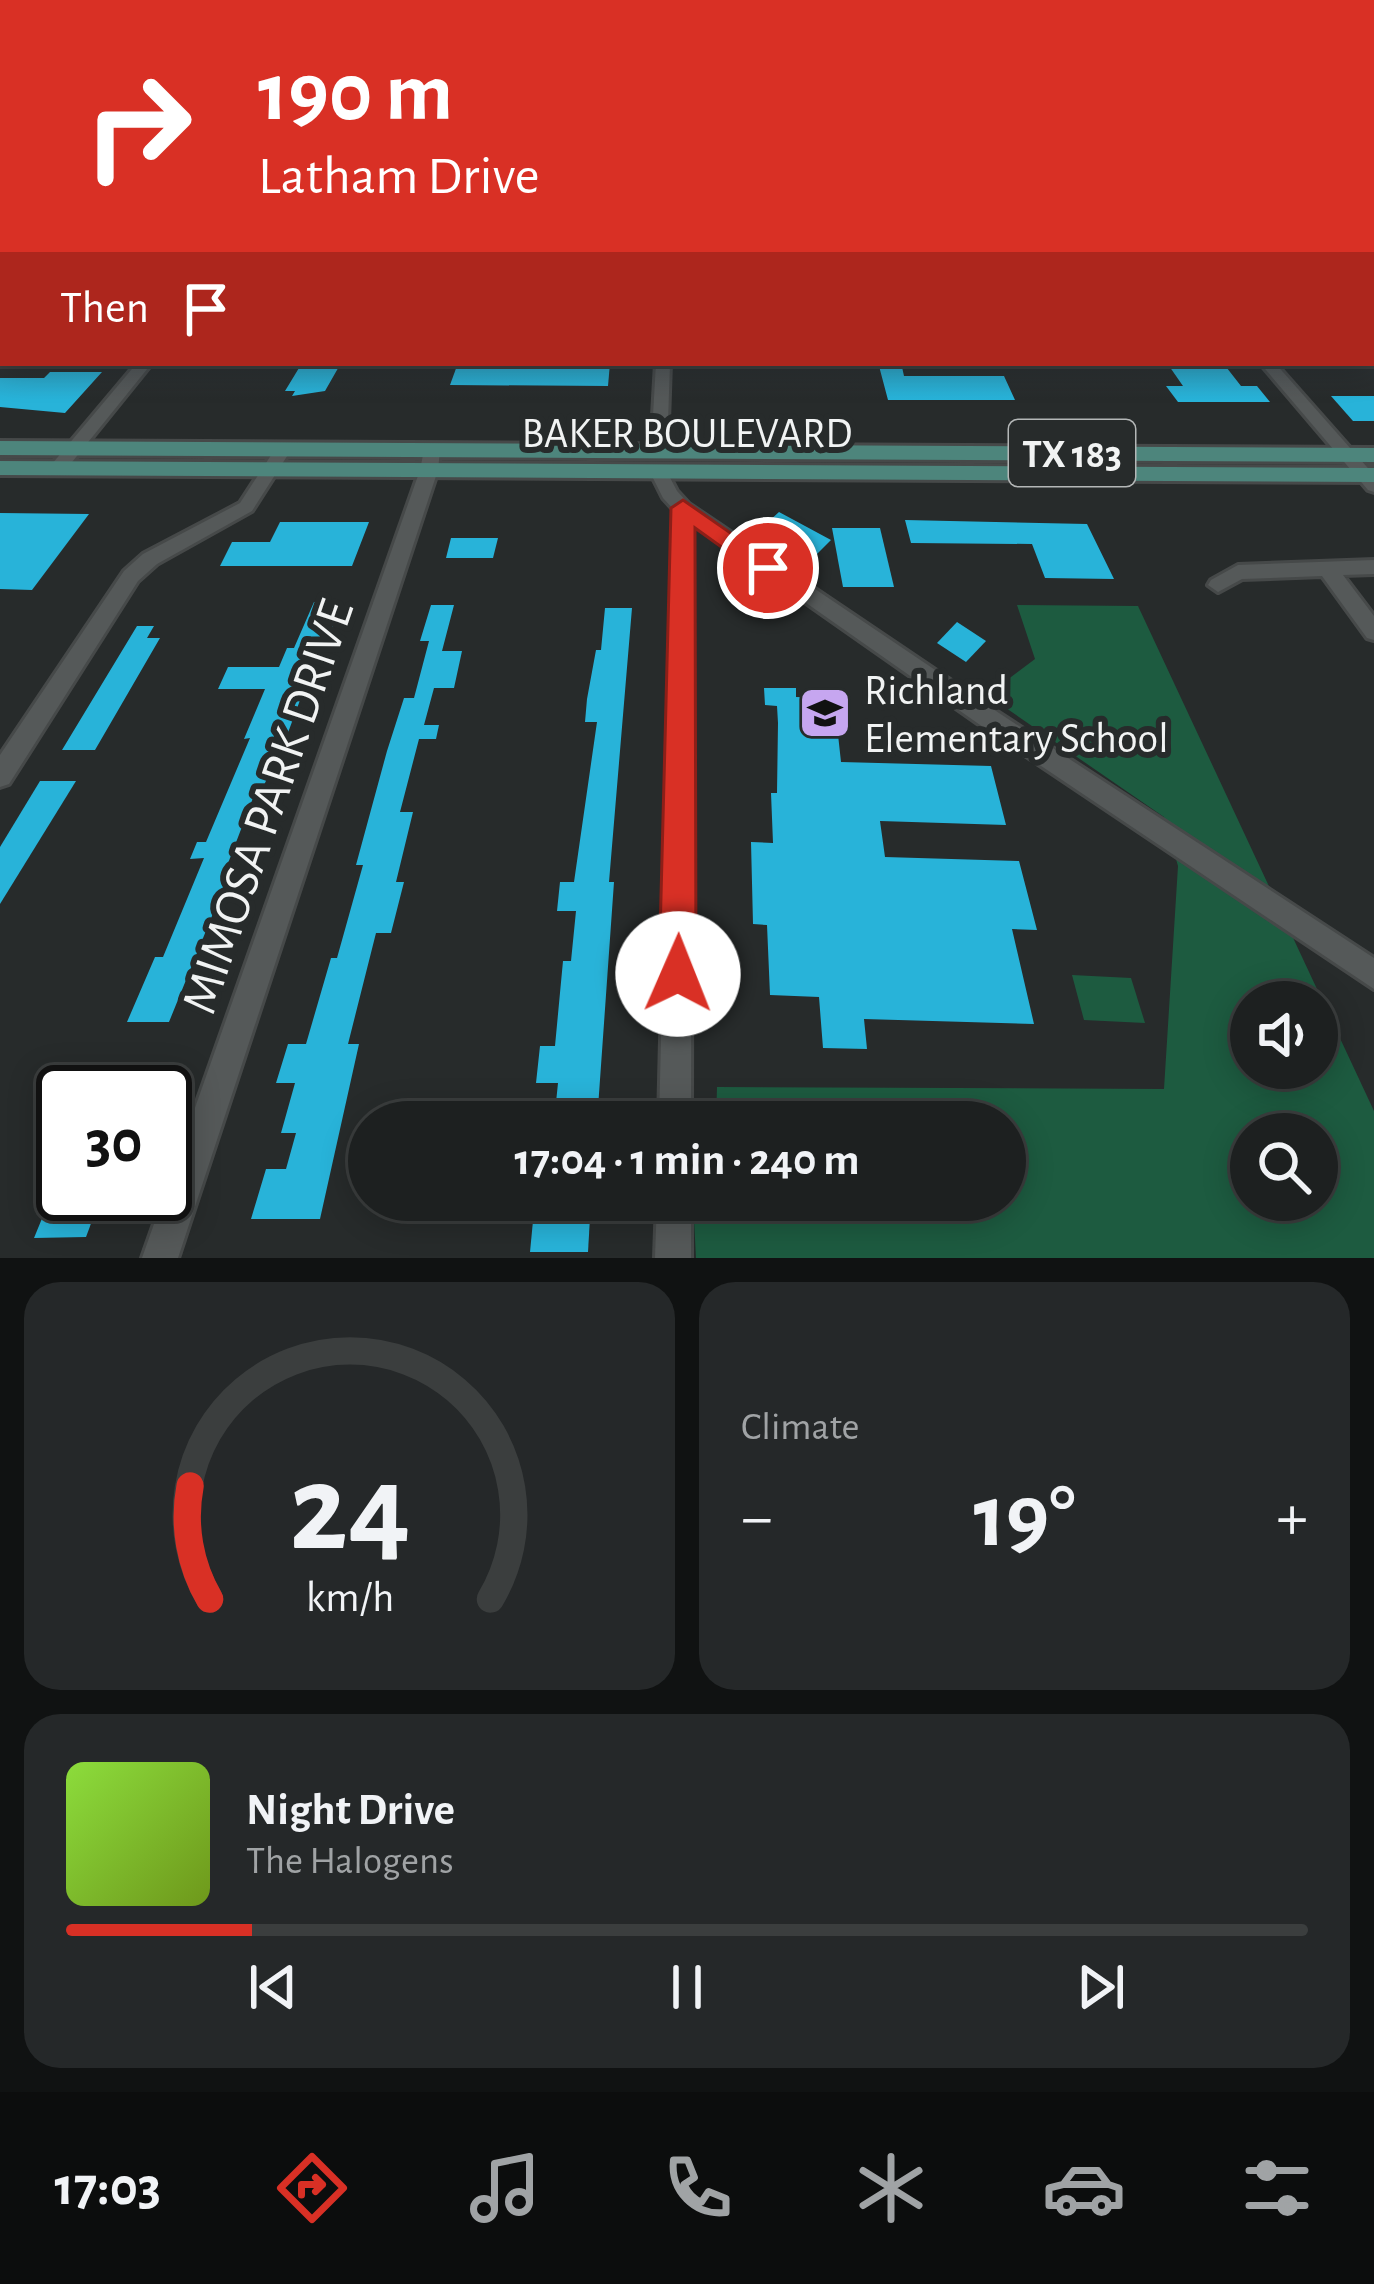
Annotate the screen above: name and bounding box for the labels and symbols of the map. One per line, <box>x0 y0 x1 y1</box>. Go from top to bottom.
street label: BAKER BOULEVARD <box>521 413 853 455</box>
road number: TX 183 <box>1009 420 1135 486</box>
pin <box>717 517 819 619</box>
street label: MIMOSA PARK DRIVE <box>174 593 363 1020</box>
place label: Richland Elementary School <box>864 670 1169 760</box>
school or university icon: Richland Elementary School <box>797 685 853 741</box>
position arrow <box>615 911 741 1037</box>
speed limit sign: 30 <box>36 1065 192 1221</box>

